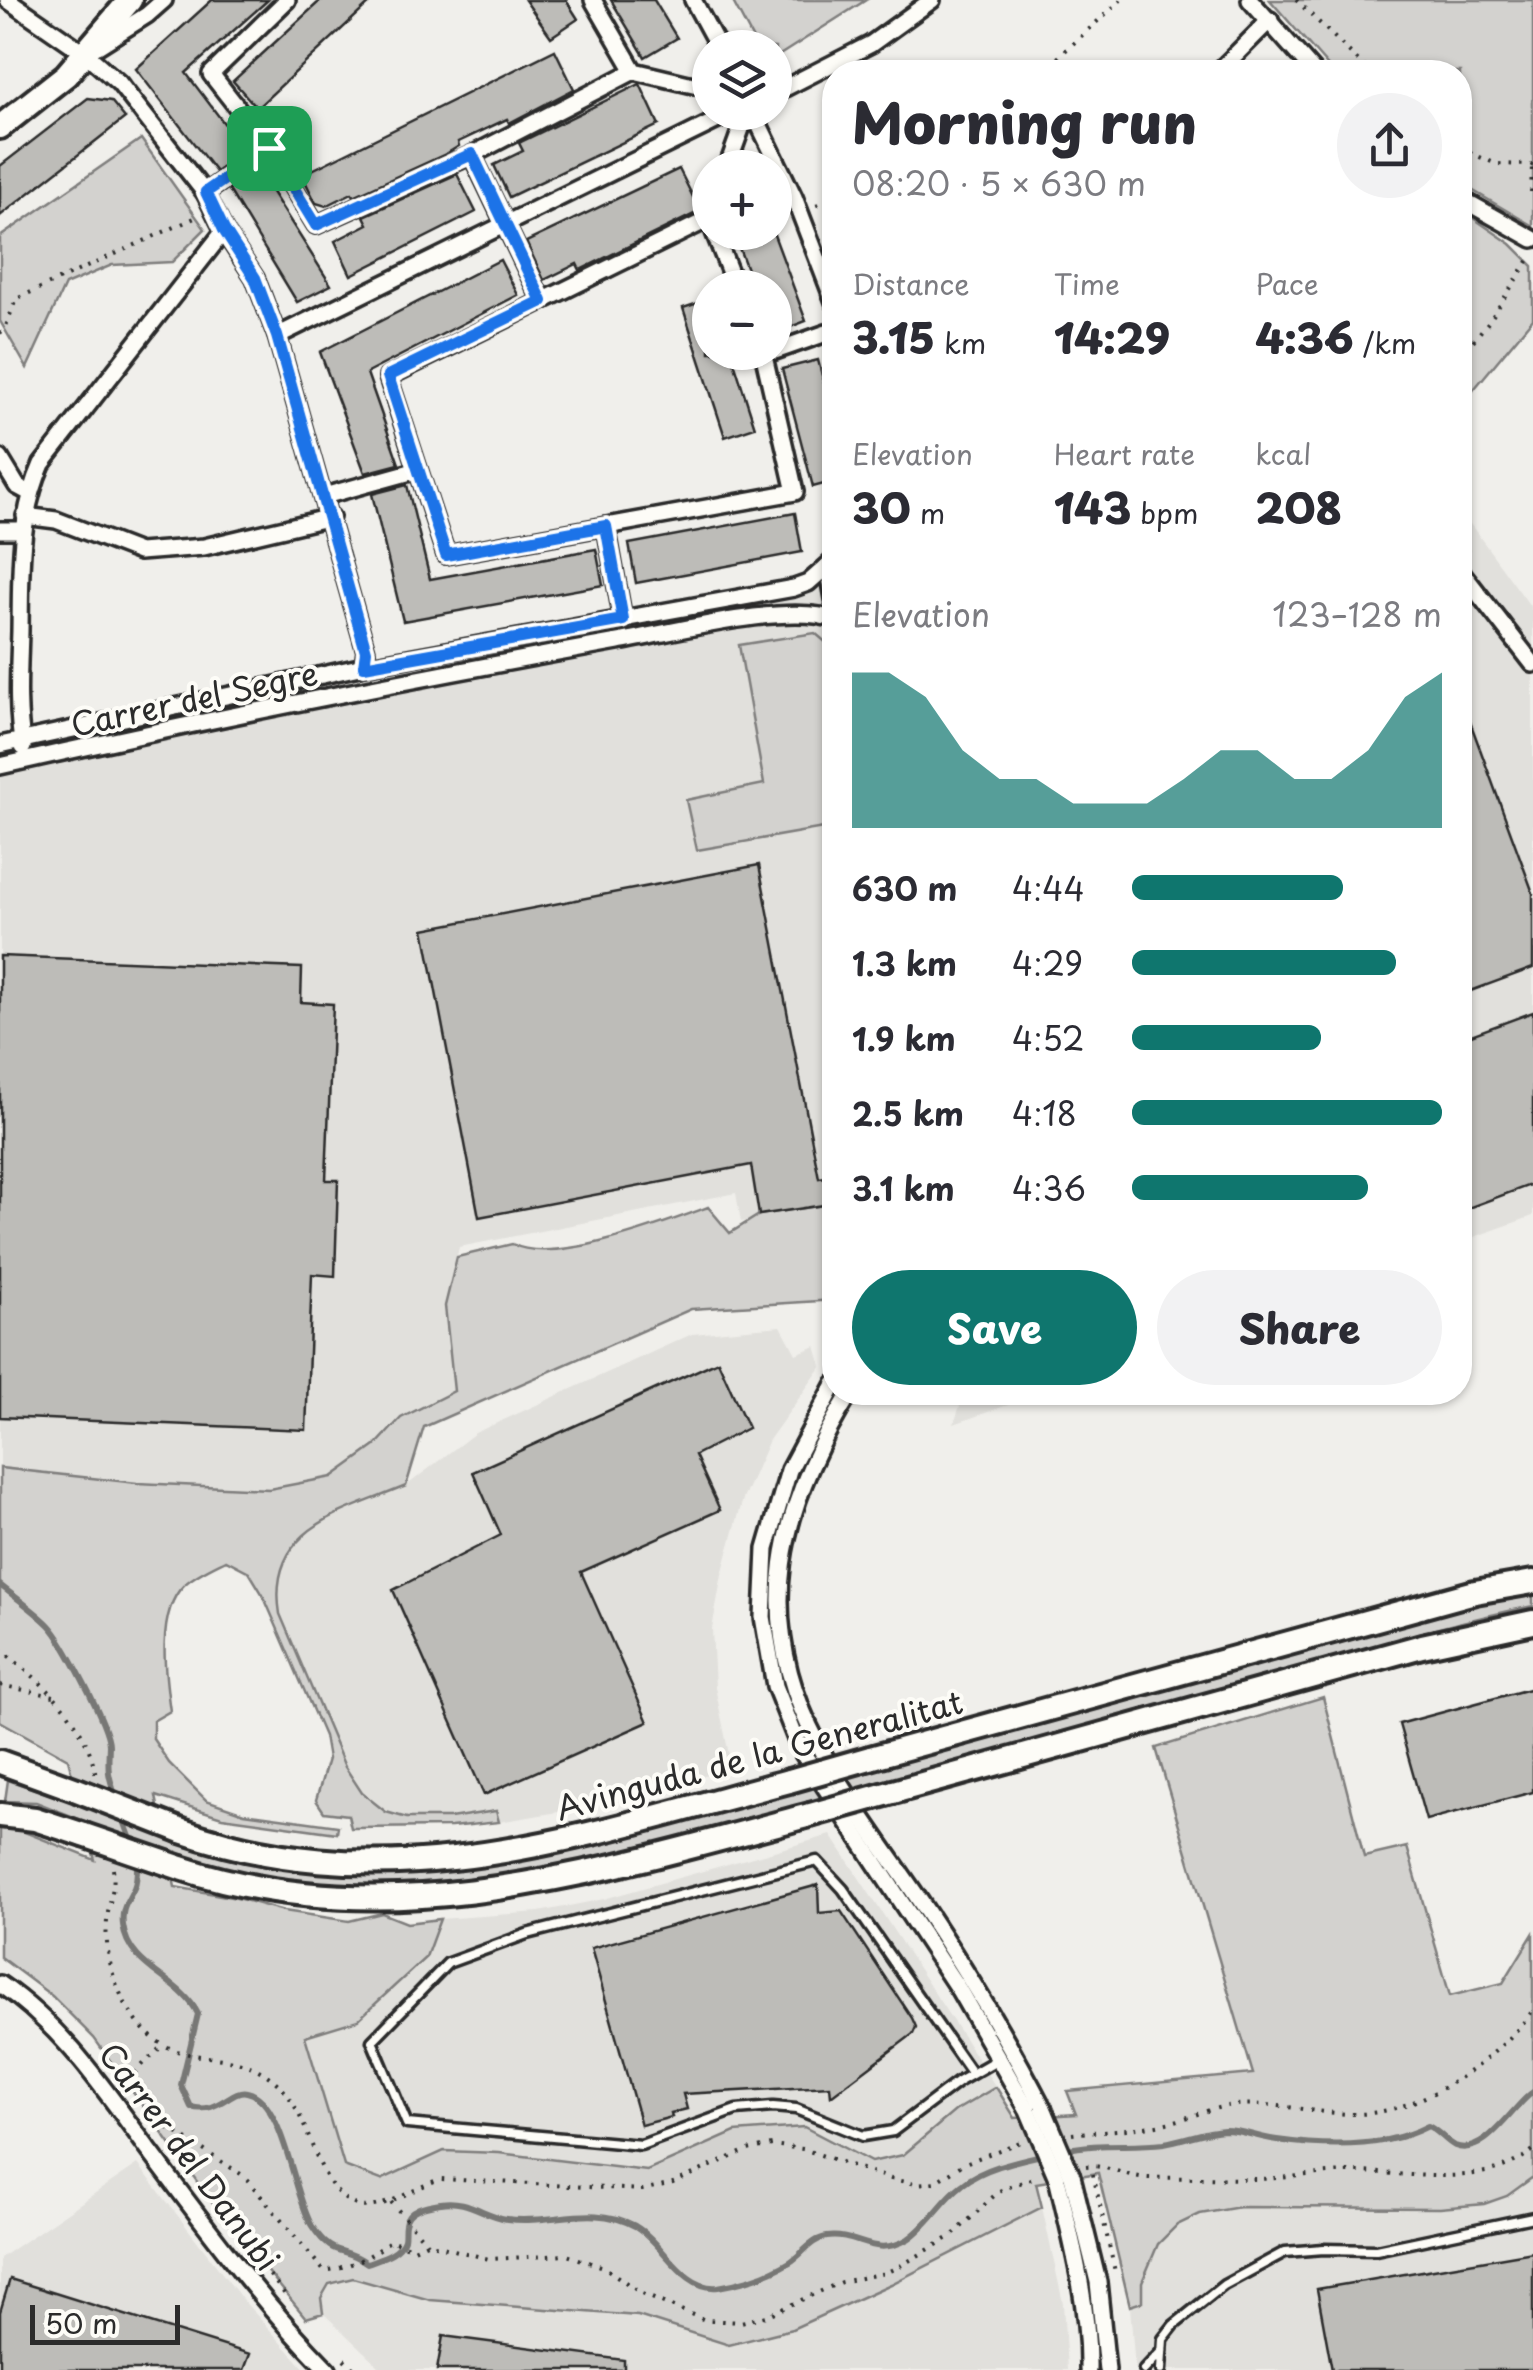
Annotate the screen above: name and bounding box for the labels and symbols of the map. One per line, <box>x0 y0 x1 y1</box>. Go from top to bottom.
pin <box>227 106 312 191</box>
street label: Carrer del Segre <box>66 648 322 748</box>
street label: Avinguda de la Generalitat <box>550 1677 968 1831</box>
street label: Carrer del Danubi <box>88 2032 292 2280</box>
scale bar <box>30 2300 180 2344</box>

